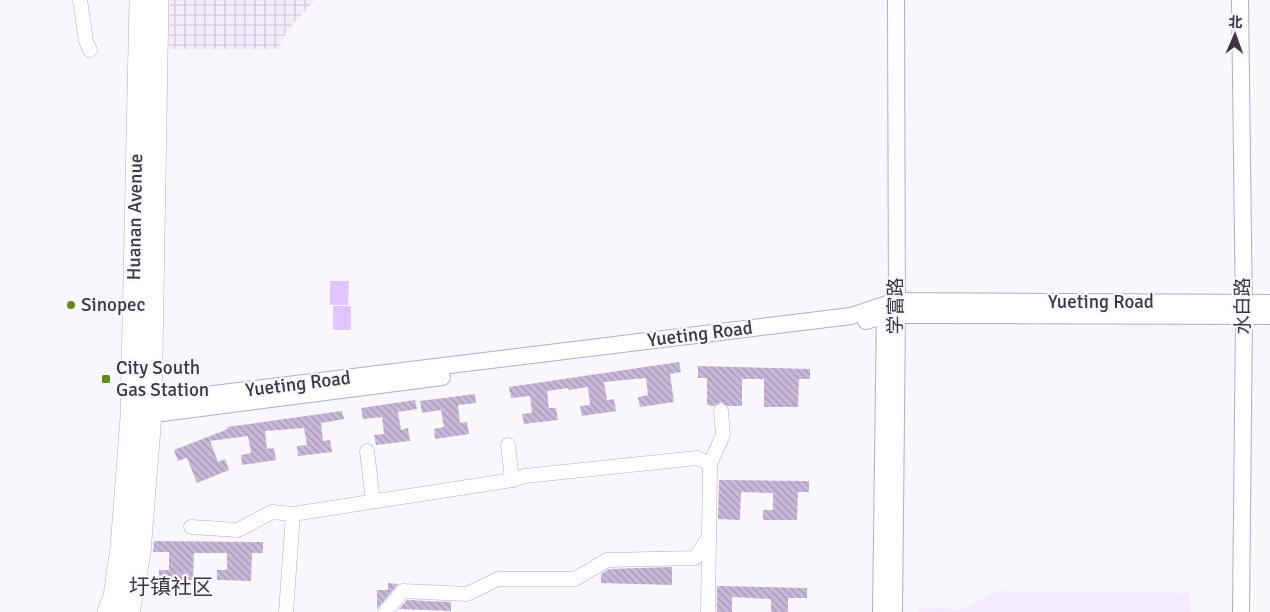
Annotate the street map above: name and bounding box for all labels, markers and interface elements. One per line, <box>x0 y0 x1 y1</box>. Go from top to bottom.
north arrow <box>1210 10 1260 60</box>
text: 北 <box>1228 14 1243 31</box>
street label: Huanan Avenue <box>122 153 148 281</box>
street label: 学富路 <box>884 277 908 335</box>
street label: 水白路 <box>1231 277 1255 335</box>
street label: Yueting Road <box>1048 290 1154 314</box>
place label: Sinopec <box>81 293 146 317</box>
marker: Sinopec <box>65 299 77 311</box>
street label: Yueting Road <box>646 316 754 352</box>
place label: City South Gas Station <box>116 356 209 402</box>
street label: Yueting Road <box>244 366 352 402</box>
marker: City South Gas Station <box>100 373 112 385</box>
district label: 圩镇社区 <box>129 574 213 600</box>

